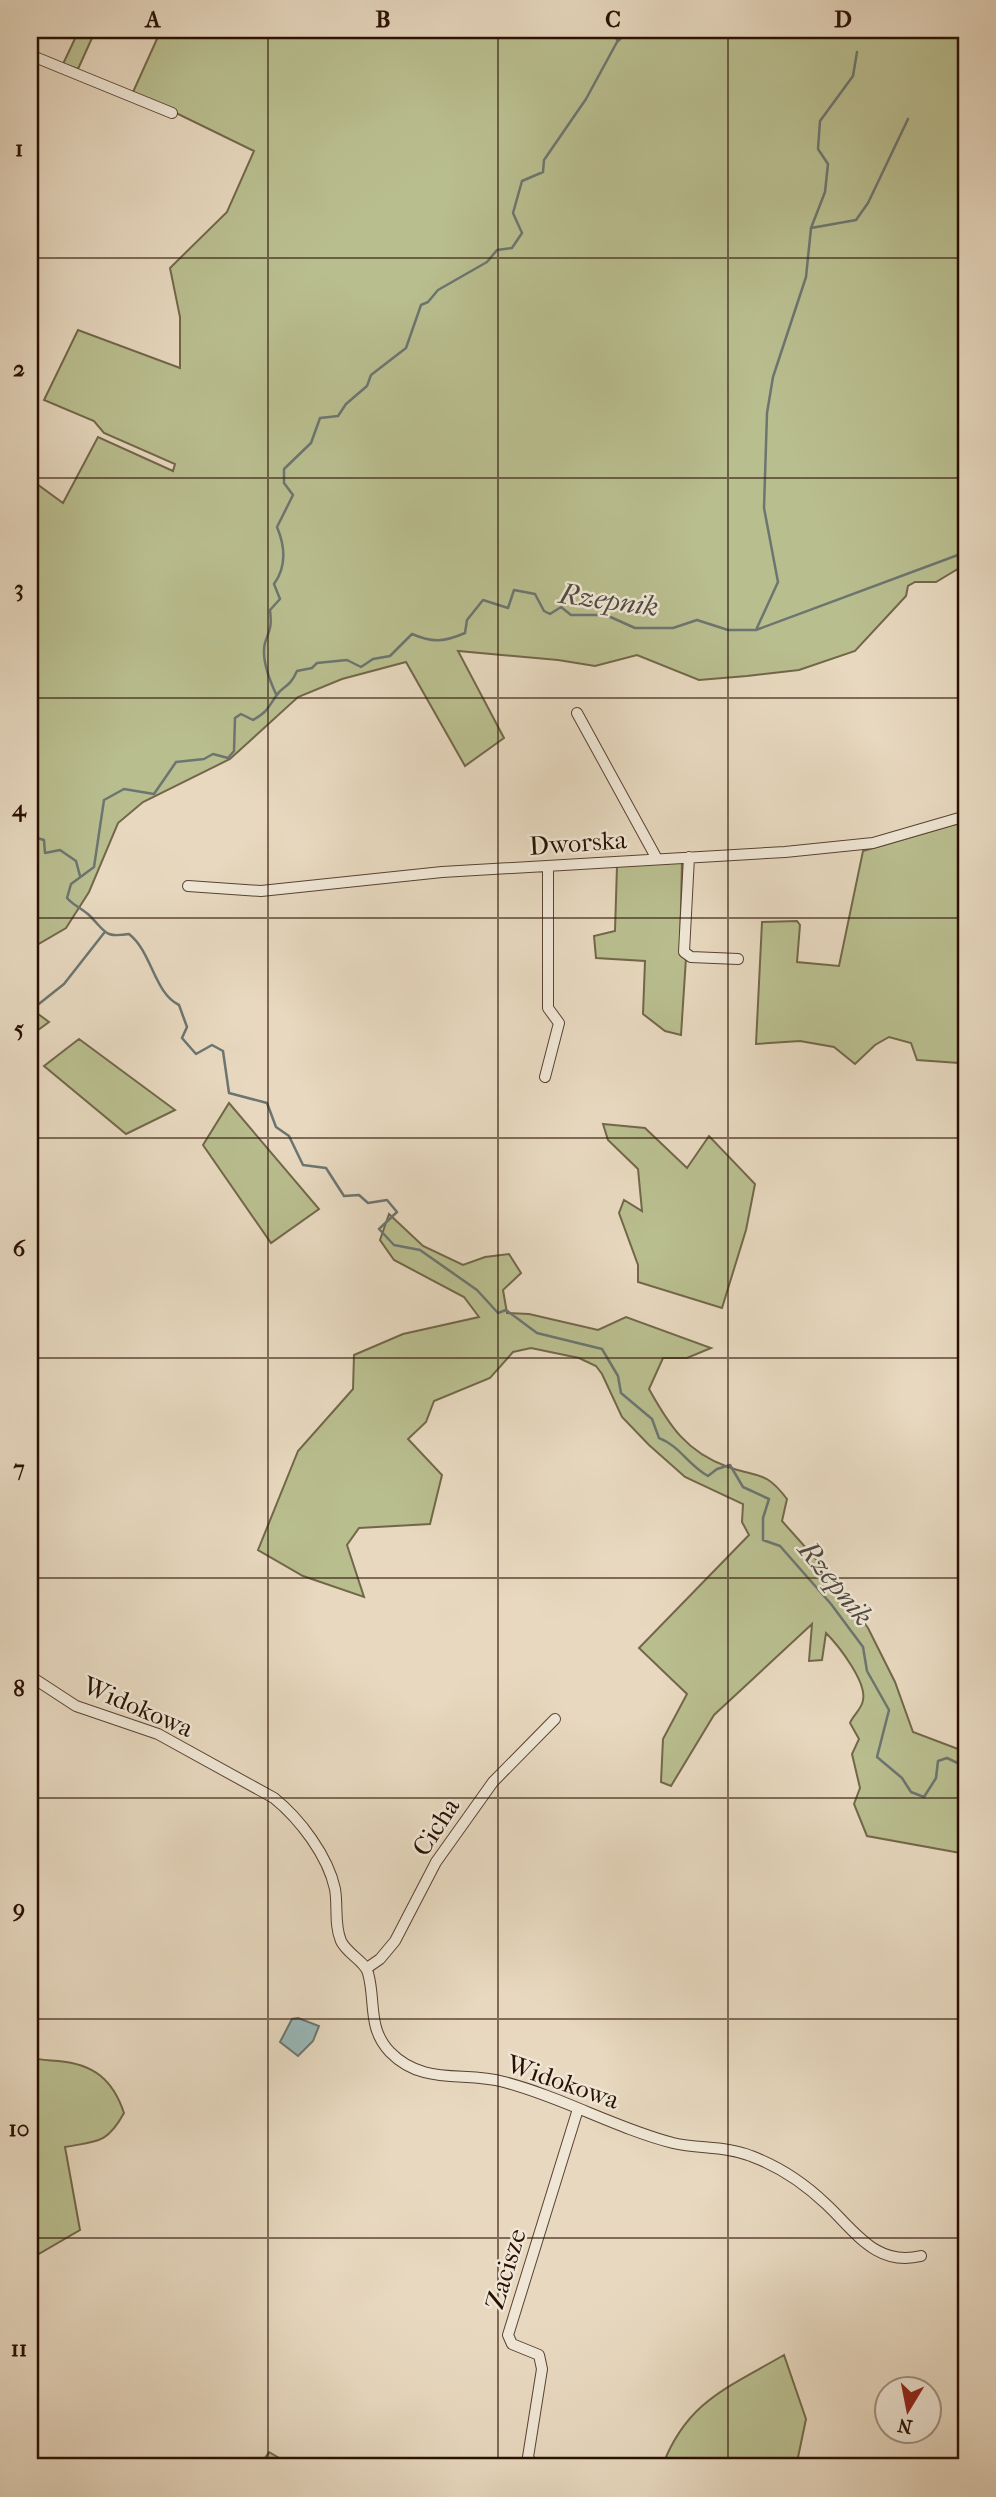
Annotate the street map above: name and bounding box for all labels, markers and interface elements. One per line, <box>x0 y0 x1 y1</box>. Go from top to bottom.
text: A <box>144 6 162 33</box>
text: B <box>376 6 391 33</box>
text: C <box>605 6 621 33</box>
text: D <box>834 6 852 33</box>
text: 1 <box>15 135 23 162</box>
text: 2 <box>13 355 25 382</box>
text: 3 <box>14 575 24 602</box>
water label: Rzepnik <box>555 576 661 623</box>
text: 4 <box>11 795 27 822</box>
street label: Dworska <box>528 824 629 862</box>
text: 5 <box>14 1015 24 1042</box>
text: 6 <box>13 1235 26 1262</box>
text: 7 <box>12 1455 25 1482</box>
water label: Rzepnik <box>791 1532 880 1632</box>
street label: Widokowa <box>77 1670 199 1744</box>
text: 8 <box>13 1675 25 1702</box>
street label: Cicha <box>406 1791 467 1862</box>
text: 9 <box>12 1895 25 1922</box>
street label: Widokowa <box>502 2048 624 2116</box>
text: 10 <box>9 2115 29 2142</box>
street label: Zacisze <box>479 2225 533 2313</box>
text: 11 <box>11 2335 27 2362</box>
north arrow <box>874 2374 944 2444</box>
text: N <box>896 2414 914 2438</box>

